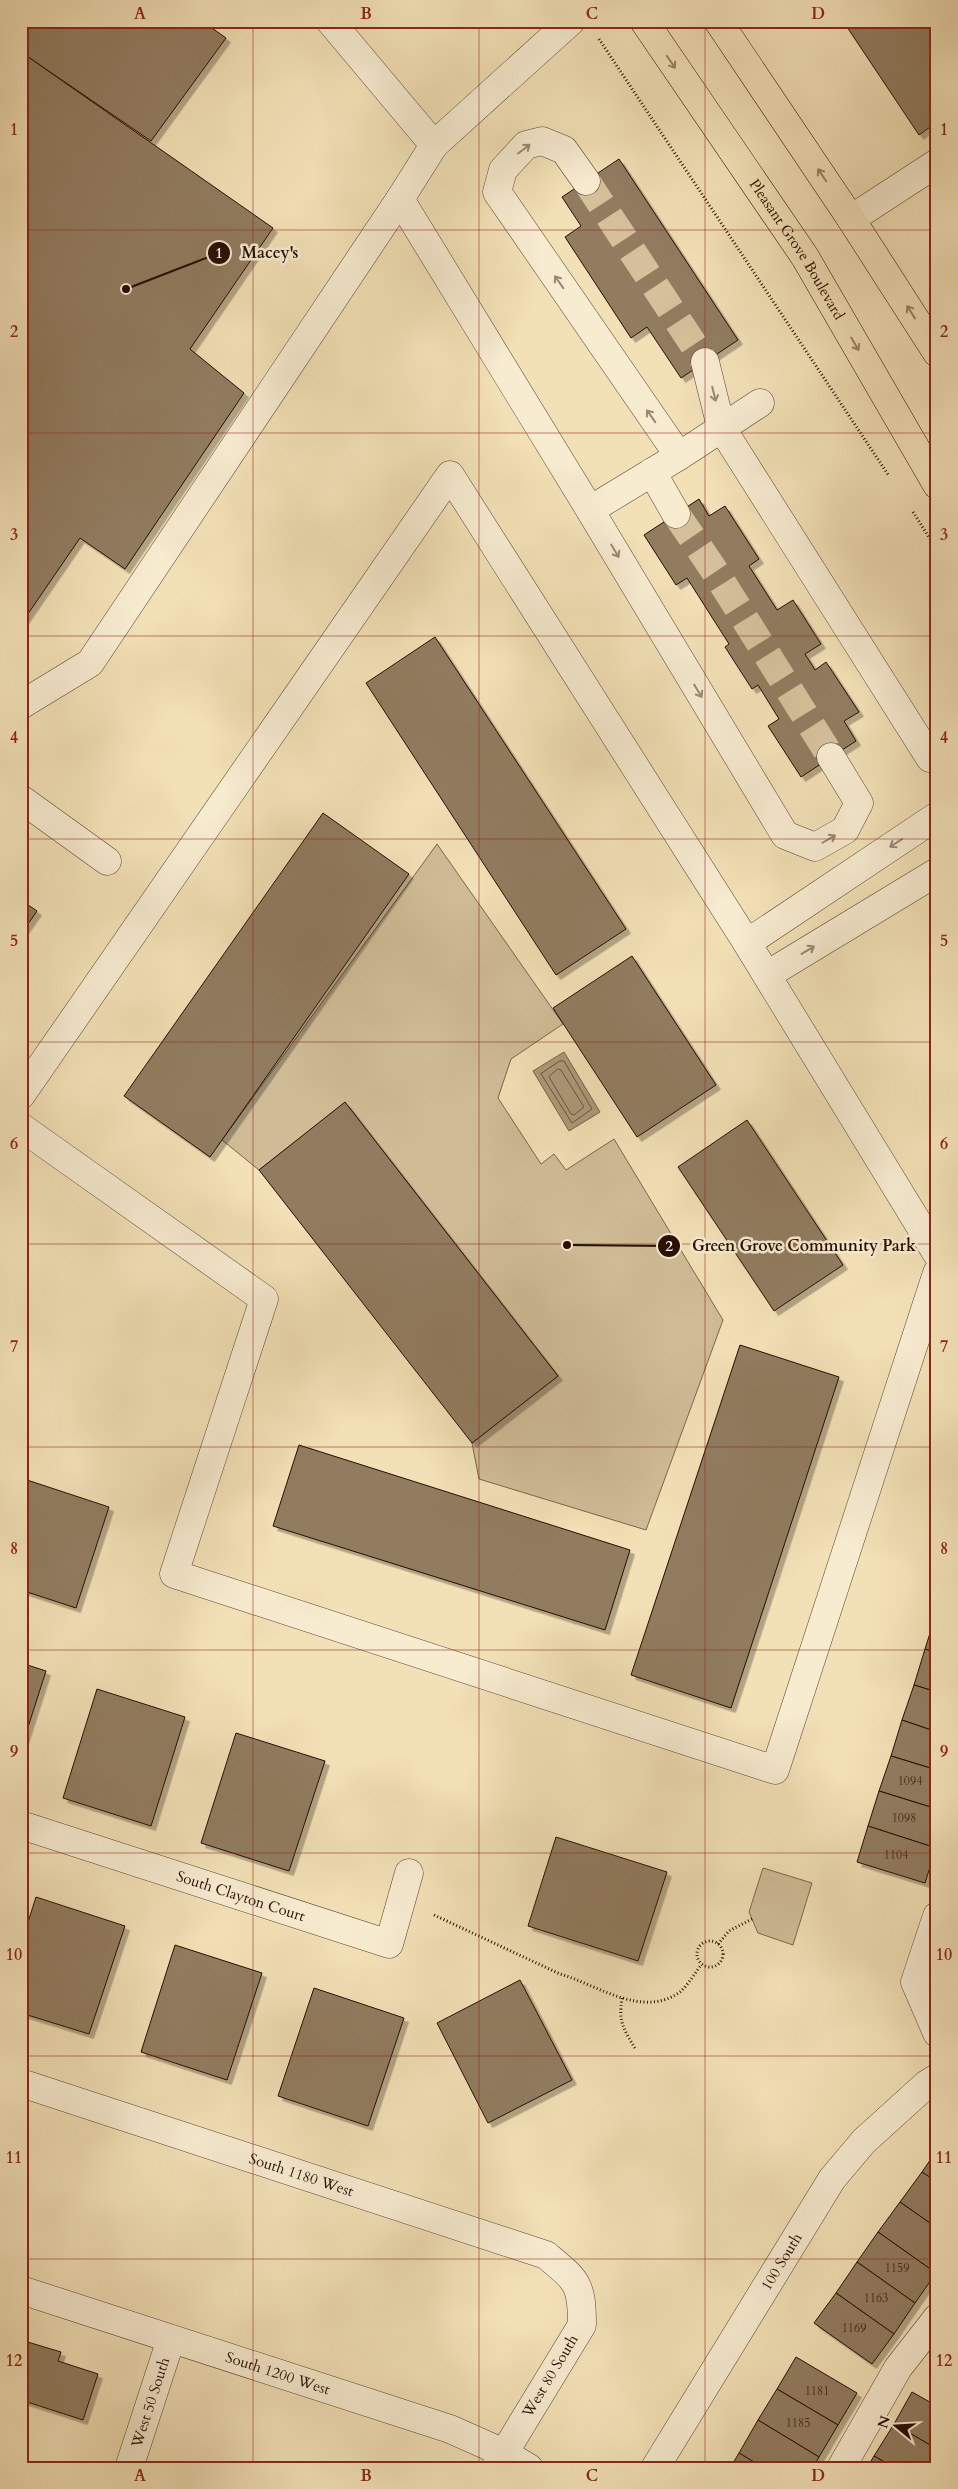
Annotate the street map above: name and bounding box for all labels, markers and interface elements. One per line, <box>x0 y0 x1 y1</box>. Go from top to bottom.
text: A <box>134 3 146 25</box>
text: B <box>360 3 372 25</box>
text: C <box>586 3 598 25</box>
text: D <box>811 3 825 25</box>
one-way arrow <box>666 54 676 68</box>
text: 1 <box>10 119 18 141</box>
text: 1 <box>940 119 948 141</box>
one-way arrow <box>517 144 531 154</box>
one-way arrow <box>817 169 827 183</box>
street label: Pleasant Grove Boulevard <box>745 175 849 324</box>
callout: Macey's <box>206 237 308 268</box>
text: Macey's <box>241 242 299 264</box>
text: 1 <box>215 243 223 263</box>
one-way arrow <box>554 275 564 289</box>
one-way arrow <box>905 305 915 319</box>
text: 2 <box>10 321 18 343</box>
text: 2 <box>940 321 948 343</box>
one-way arrow <box>851 337 861 351</box>
one-way arrow <box>710 386 719 402</box>
one-way arrow <box>646 409 656 423</box>
text: 3 <box>10 524 18 546</box>
text: 3 <box>940 524 948 546</box>
one-way arrow <box>610 544 620 558</box>
one-way arrow <box>694 683 704 697</box>
text: 4 <box>10 727 18 749</box>
text: 4 <box>940 727 948 749</box>
one-way arrow <box>821 834 836 843</box>
one-way arrow <box>889 838 903 848</box>
text: 5 <box>10 930 18 952</box>
text: 5 <box>940 930 948 952</box>
one-way arrow <box>801 945 815 955</box>
text: 6 <box>10 1133 18 1155</box>
text: 6 <box>940 1133 948 1155</box>
callout: Green Grove Community Park <box>657 1230 926 1261</box>
text: Green Grove Community Park <box>692 1235 916 1257</box>
text: 2 <box>665 1236 673 1256</box>
text: 7 <box>10 1336 18 1358</box>
text: 7 <box>940 1336 948 1358</box>
text: 8 <box>10 1538 18 1560</box>
text: 8 <box>940 1538 948 1560</box>
text: 9 <box>10 1741 18 1763</box>
text: 9 <box>940 1741 948 1763</box>
house number: 1094 <box>898 1773 922 1789</box>
house number: 1098 <box>892 1810 916 1826</box>
house number: 1104 <box>884 1847 908 1863</box>
street label: South Clayton Court <box>174 1866 308 1926</box>
text: 10 <box>6 1944 22 1966</box>
text: 10 <box>936 1944 952 1966</box>
text: 11 <box>6 2147 22 2169</box>
text: 11 <box>936 2147 952 2169</box>
street label: South 1180 West <box>247 2148 356 2201</box>
street label: 100 South <box>756 2228 807 2294</box>
house number: 1159 <box>885 2260 909 2276</box>
house number: 1163 <box>864 2290 888 2306</box>
house number: 1169 <box>842 2320 866 2336</box>
street label: West 80 South <box>517 2330 583 2422</box>
street label: South 1200 West <box>223 2347 333 2400</box>
text: 12 <box>6 2350 22 2372</box>
text: 12 <box>936 2350 952 2372</box>
street label: West 50 South <box>126 2354 175 2451</box>
house number: 1181 <box>805 2383 829 2399</box>
north arrow <box>870 2402 920 2452</box>
text: N <box>873 2413 895 2431</box>
house number: 1185 <box>786 2415 810 2431</box>
text: A <box>134 2465 146 2487</box>
text: B <box>360 2465 372 2487</box>
text: C <box>586 2465 598 2487</box>
text: D <box>811 2465 825 2487</box>

